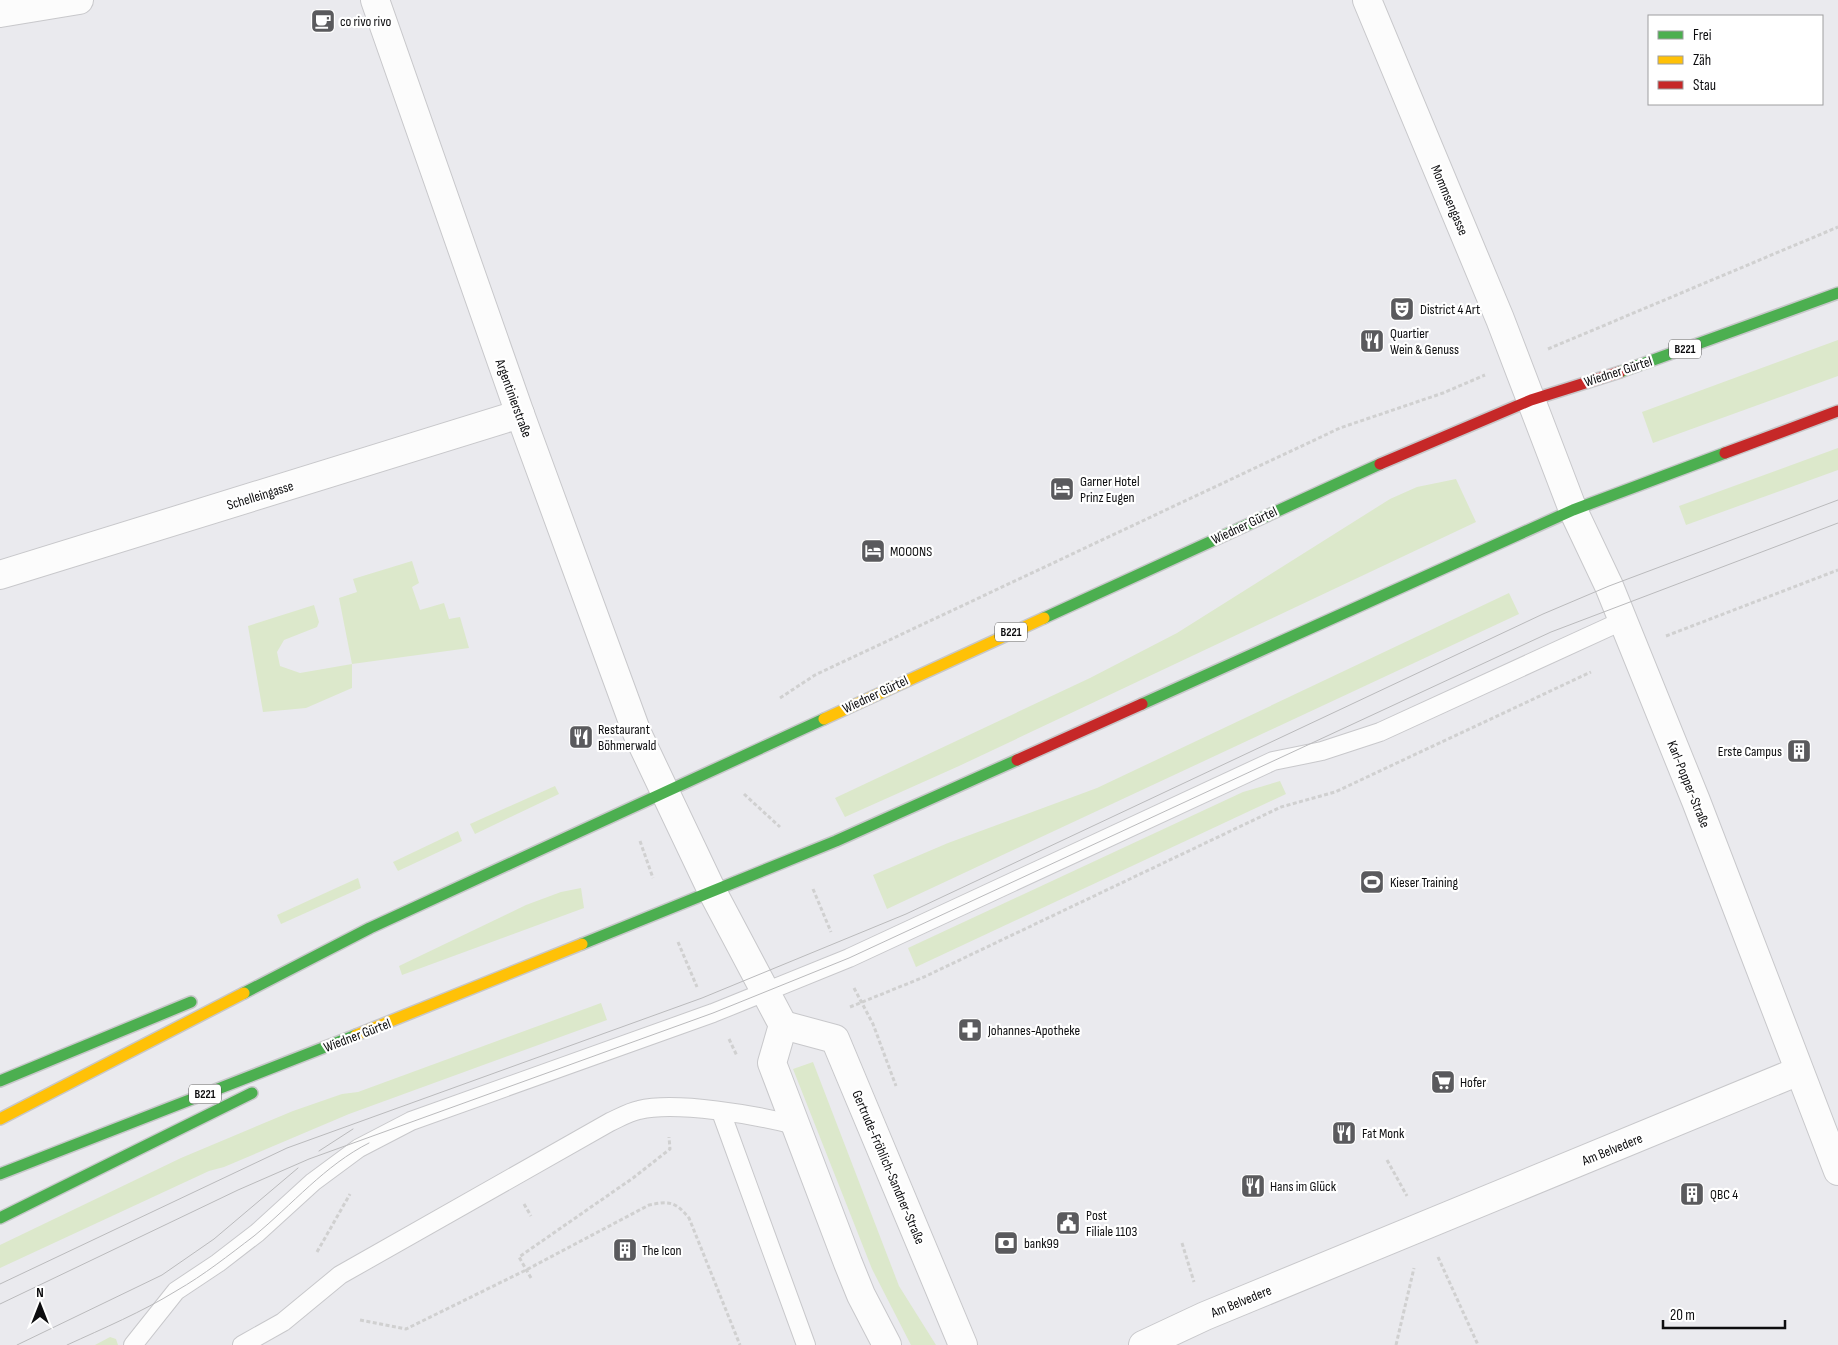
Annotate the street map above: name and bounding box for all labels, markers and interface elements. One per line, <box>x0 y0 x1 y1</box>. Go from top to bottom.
cafe icon: co rivo rivo <box>310 8 336 34</box>
place label: co rivo rivo <box>340 13 391 30</box>
legend <box>1648 15 1823 105</box>
text: Frei <box>1693 26 1712 45</box>
text: Zäh <box>1693 51 1711 70</box>
text: Stau <box>1693 76 1716 95</box>
street label: Mommsengasse <box>1427 162 1472 238</box>
theatre icon: District 4 Art <box>1389 296 1415 322</box>
place label: District 4 Art <box>1420 301 1480 318</box>
place label: Quartier Wein & Genuss <box>1390 325 1459 358</box>
restaurant icon: Quartier Wein & Genuss <box>1359 328 1385 354</box>
road number: B221 <box>1669 339 1701 358</box>
street label: Wiedner Gürtel <box>1582 352 1654 390</box>
street label: Argentinierstraße <box>491 356 536 440</box>
place label: Garner Hotel Prinz Eugen <box>1080 473 1140 506</box>
hotel icon: Garner Hotel Prinz Eugen <box>1049 476 1075 502</box>
street label: Schelleingasse <box>225 477 296 514</box>
street label: Wiedner Gürtel <box>1209 503 1280 548</box>
hotel icon: MOOONS <box>860 538 886 564</box>
place label: MOOONS <box>890 543 932 560</box>
road number: B221 <box>995 622 1027 642</box>
street label: Wiedner Gürtel <box>840 672 911 717</box>
place label: Restaurant Böhmerwald <box>598 721 657 754</box>
restaurant icon: Restaurant Böhmerwald <box>568 724 594 750</box>
street label: Karl-Popper-Straße <box>1663 738 1714 830</box>
building icon: Erste Campus <box>1786 738 1812 764</box>
place label: Erste Campus <box>1718 743 1782 760</box>
sports icon: Kieser Training <box>1359 869 1385 895</box>
place label: Kieser Training <box>1390 874 1459 891</box>
street label: Wiedner Gürtel <box>321 1015 393 1056</box>
pharmacy icon: Johannes-Apotheke <box>957 1017 983 1043</box>
place label: Johannes-Apotheke <box>987 1022 1080 1039</box>
supermarket icon: Hofer <box>1430 1069 1456 1095</box>
place label: Hofer <box>1460 1074 1486 1091</box>
road number: B221 <box>189 1084 221 1104</box>
street label: Gertrude-Fröhlich-Sandner-Straße <box>848 1088 929 1247</box>
restaurant icon: Fat Monk <box>1331 1120 1357 1146</box>
place label: Fat Monk <box>1362 1125 1405 1142</box>
street label: Am Belvedere <box>1579 1130 1645 1170</box>
restaurant icon: Hans im Glück <box>1240 1173 1266 1199</box>
place label: Hans im Glück <box>1270 1178 1337 1195</box>
building icon: QBC 4 <box>1679 1181 1705 1207</box>
place label: QBC 4 <box>1710 1186 1738 1203</box>
place label: Post Filiale 1103 <box>1086 1207 1138 1240</box>
public building icon: Post Filiale 1103 <box>1055 1210 1081 1236</box>
bank icon: bank99 <box>993 1230 1019 1256</box>
place label: bank99 <box>1024 1235 1059 1252</box>
building icon: The Icon <box>612 1237 638 1263</box>
place label: The Icon <box>642 1242 682 1259</box>
north arrow <box>15 1280 65 1330</box>
street label: Am Belvedere <box>1208 1282 1274 1322</box>
text: N <box>36 1284 44 1301</box>
scale bar <box>1663 1298 1786 1330</box>
text: 20 m <box>1670 1306 1695 1325</box>

